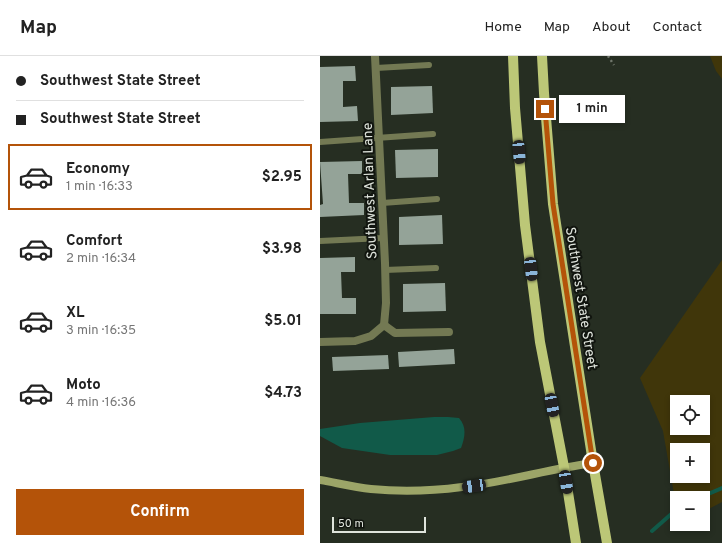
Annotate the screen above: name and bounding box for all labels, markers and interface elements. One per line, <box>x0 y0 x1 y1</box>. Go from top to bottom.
text: Map <box>20 16 57 40</box>
text: Home <box>485 19 522 36</box>
text: Map <box>544 19 570 36</box>
text: About <box>592 19 631 36</box>
text: Contact <box>653 19 702 36</box>
text: Southwest State Street <box>40 72 201 91</box>
callout: 1 min <box>559 95 625 123</box>
route end <box>536 100 554 118</box>
text: 1 min <box>576 101 608 117</box>
text: Southwest State Street <box>40 110 201 129</box>
street label: Southwest Arlan Lane <box>360 122 381 259</box>
car <box>512 140 526 164</box>
icon: car <box>18 159 54 195</box>
text: Economy <box>66 160 130 179</box>
text: $2.95 <box>262 168 302 187</box>
text: 1 min · 16:33 <box>66 179 133 195</box>
street label: Southwest State Street <box>561 226 600 371</box>
icon: car <box>18 231 54 267</box>
text: Comfort <box>66 232 123 251</box>
text: $3.98 <box>262 240 302 259</box>
text: 2 min · 16:34 <box>66 251 136 267</box>
car <box>524 256 538 282</box>
icon: car <box>18 303 54 339</box>
text: XL <box>66 304 84 323</box>
text: $5.01 <box>264 312 302 331</box>
text: 3 min · 16:35 <box>66 323 136 339</box>
icon: car <box>18 375 54 411</box>
text: Moto <box>66 376 101 395</box>
text: $4.73 <box>264 384 302 403</box>
car <box>544 392 560 418</box>
text: 4 min · 16:36 <box>66 395 136 411</box>
map controls <box>670 395 710 531</box>
button: locate <box>670 395 710 435</box>
button: + <box>670 443 710 483</box>
route start <box>584 454 602 472</box>
car <box>558 469 574 495</box>
car <box>461 478 487 494</box>
button: Confirm <box>16 489 304 535</box>
button: − <box>670 491 710 531</box>
scale bar <box>332 515 426 534</box>
text: 50 m <box>338 517 364 531</box>

